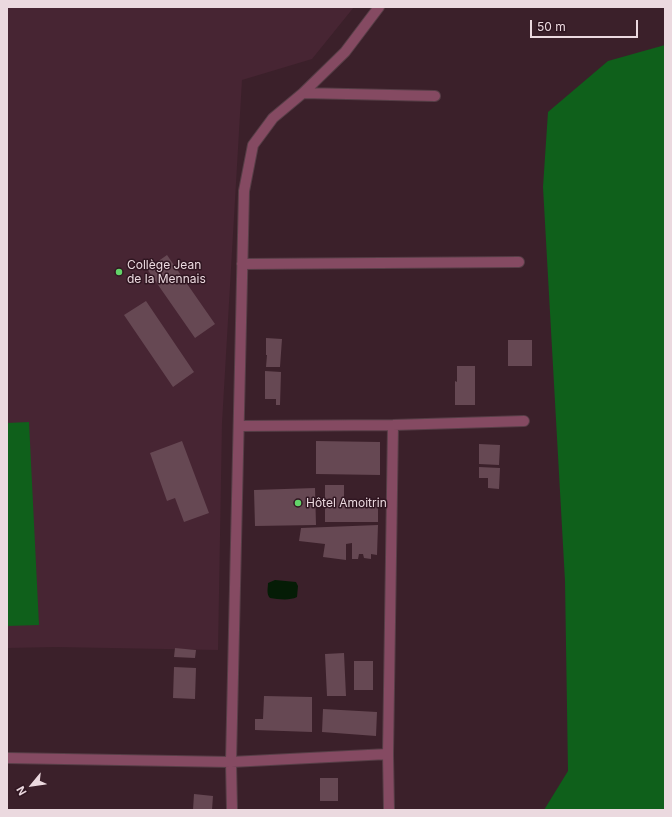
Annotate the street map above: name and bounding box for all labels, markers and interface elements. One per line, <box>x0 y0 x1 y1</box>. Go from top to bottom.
scale bar <box>532 12 640 38</box>
text: 50 m <box>537 19 566 34</box>
place label: Collège Jean de la Mennais <box>127 258 206 286</box>
marker: Collège Jean de la Mennais <box>114 267 124 277</box>
place label: Hôtel Amoitrin <box>306 496 387 510</box>
marker: Hôtel Amoitrin <box>293 498 303 508</box>
north arrow <box>12 765 52 805</box>
text: N <box>13 784 30 798</box>

